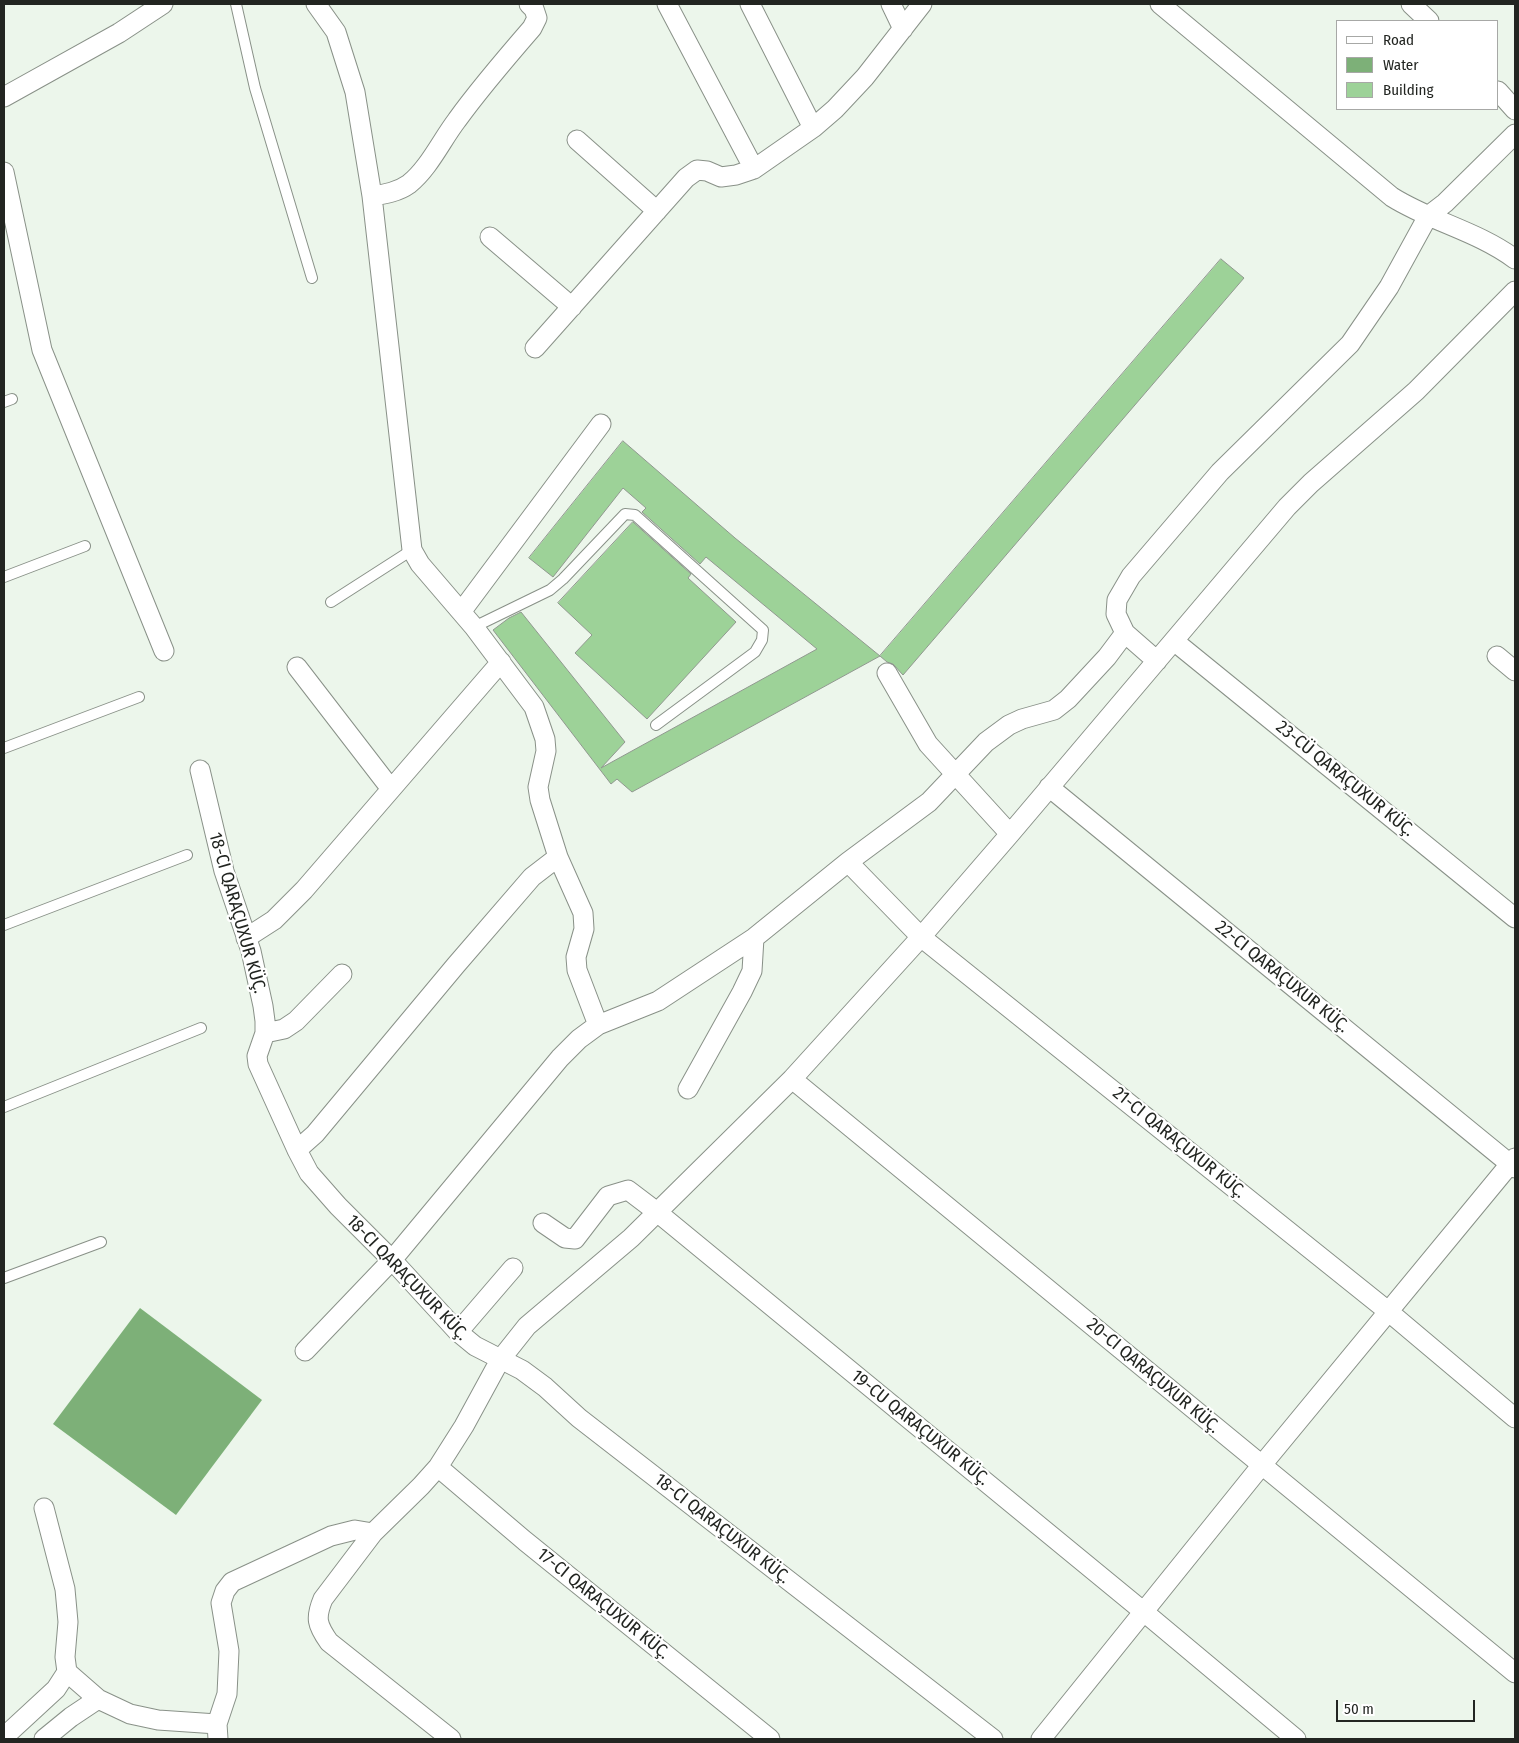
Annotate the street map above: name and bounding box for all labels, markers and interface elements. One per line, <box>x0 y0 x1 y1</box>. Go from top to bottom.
legend <box>1336 20 1499 110</box>
text: Road <box>1383 31 1414 49</box>
text: Water <box>1383 56 1418 74</box>
text: Building <box>1383 81 1434 99</box>
street label: 23-CÜ QARAÇUXUR KÜÇ. <box>1271 717 1419 841</box>
street label: 18-CI QARAÇUXUR KÜÇ. <box>204 830 270 996</box>
street label: 22-CI QARAÇUXUR KÜÇ. <box>1211 916 1353 1038</box>
street label: 21-CI QARAÇUXUR KÜÇ. <box>1108 1083 1250 1203</box>
street label: 18-CI QARAÇUXUR KÜÇ. <box>342 1211 472 1345</box>
street label: 20-CI QARAÇUXUR KÜÇ. <box>1082 1314 1224 1438</box>
street label: 19-CU QARAÇUXUR KÜÇ. <box>847 1366 993 1490</box>
street label: 18-CI QARAÇUXUR KÜÇ. <box>650 1469 794 1589</box>
street label: 17-CI QARAÇUXUR KÜÇ. <box>532 1544 674 1664</box>
scale bar <box>1339 1690 1478 1722</box>
text: 50 m <box>1344 1700 1374 1718</box>

